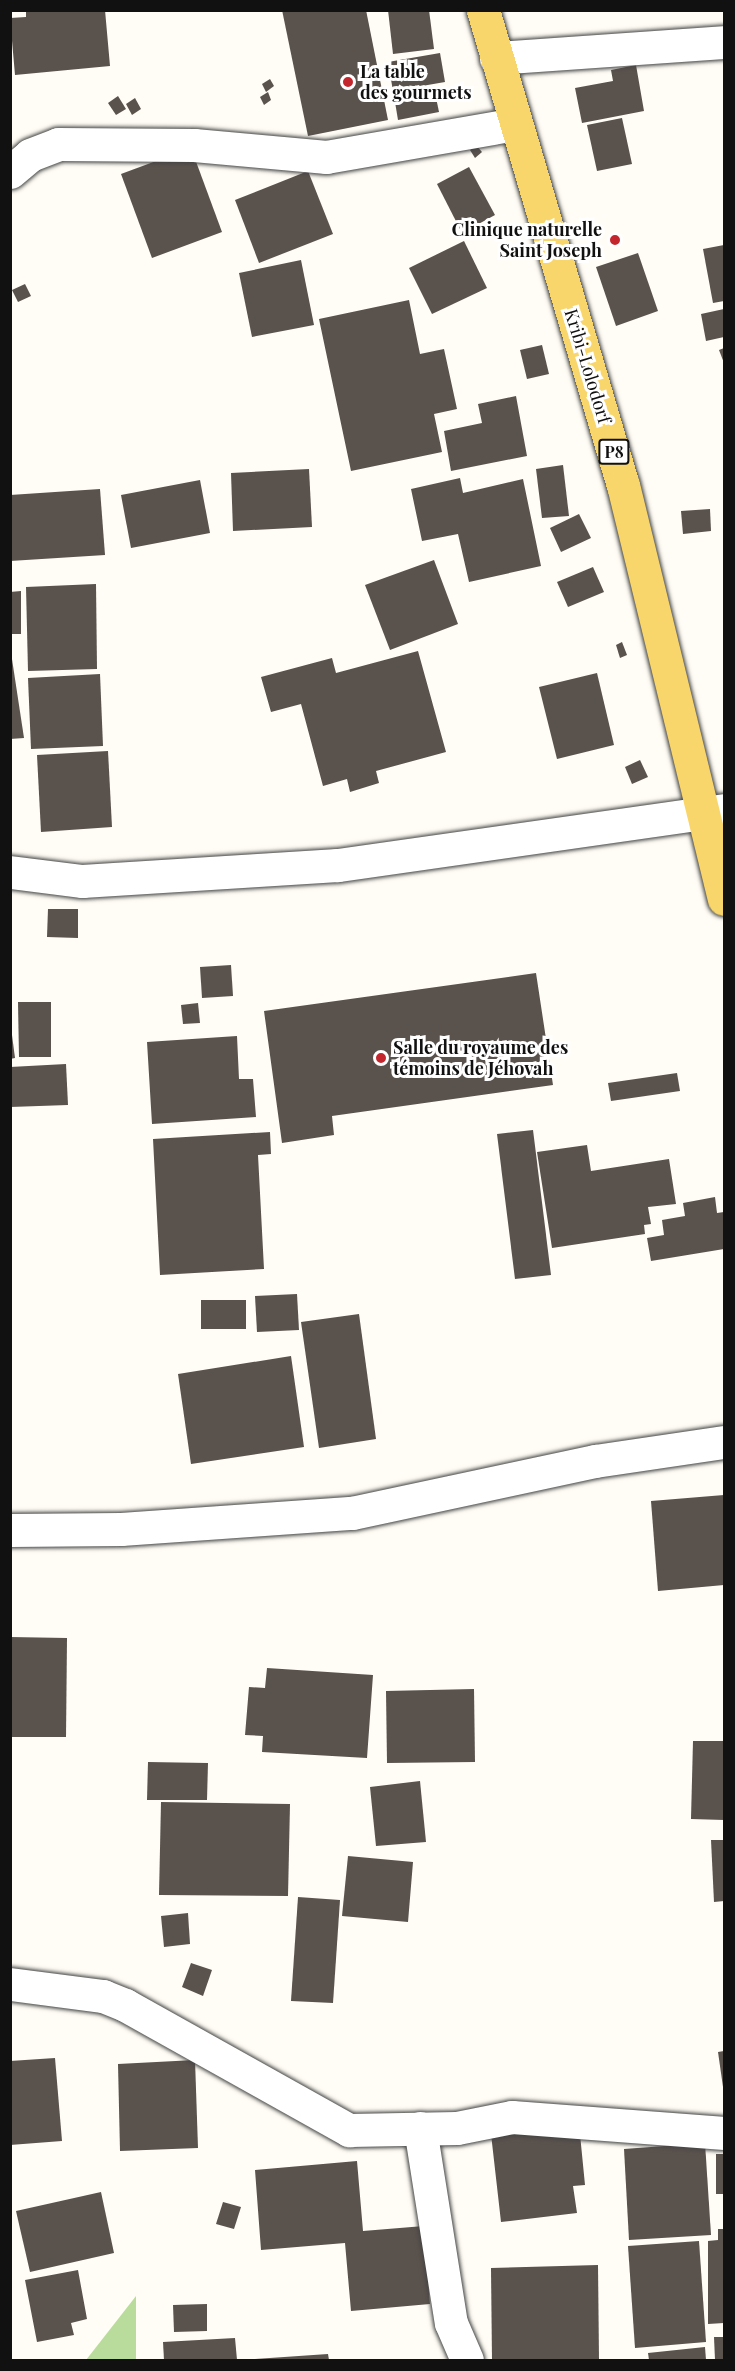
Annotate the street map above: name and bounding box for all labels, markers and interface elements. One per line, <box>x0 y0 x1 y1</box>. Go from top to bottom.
place label: La table des gourmets <box>360 61 472 104</box>
marker: La table des gourmets <box>341 75 355 89</box>
place label: Clinique naturelle Saint Joseph <box>452 219 602 262</box>
marker: Clinique naturelle Saint Joseph <box>606 231 624 249</box>
street label: Kribi-Lolodorf <box>560 306 616 426</box>
road number: P8 <box>598 439 630 465</box>
place label: Salle du royaume des témoins de Jéhovah <box>393 1037 568 1080</box>
marker: Salle du royaume des témoins de Jéhovah <box>374 1051 388 1065</box>

